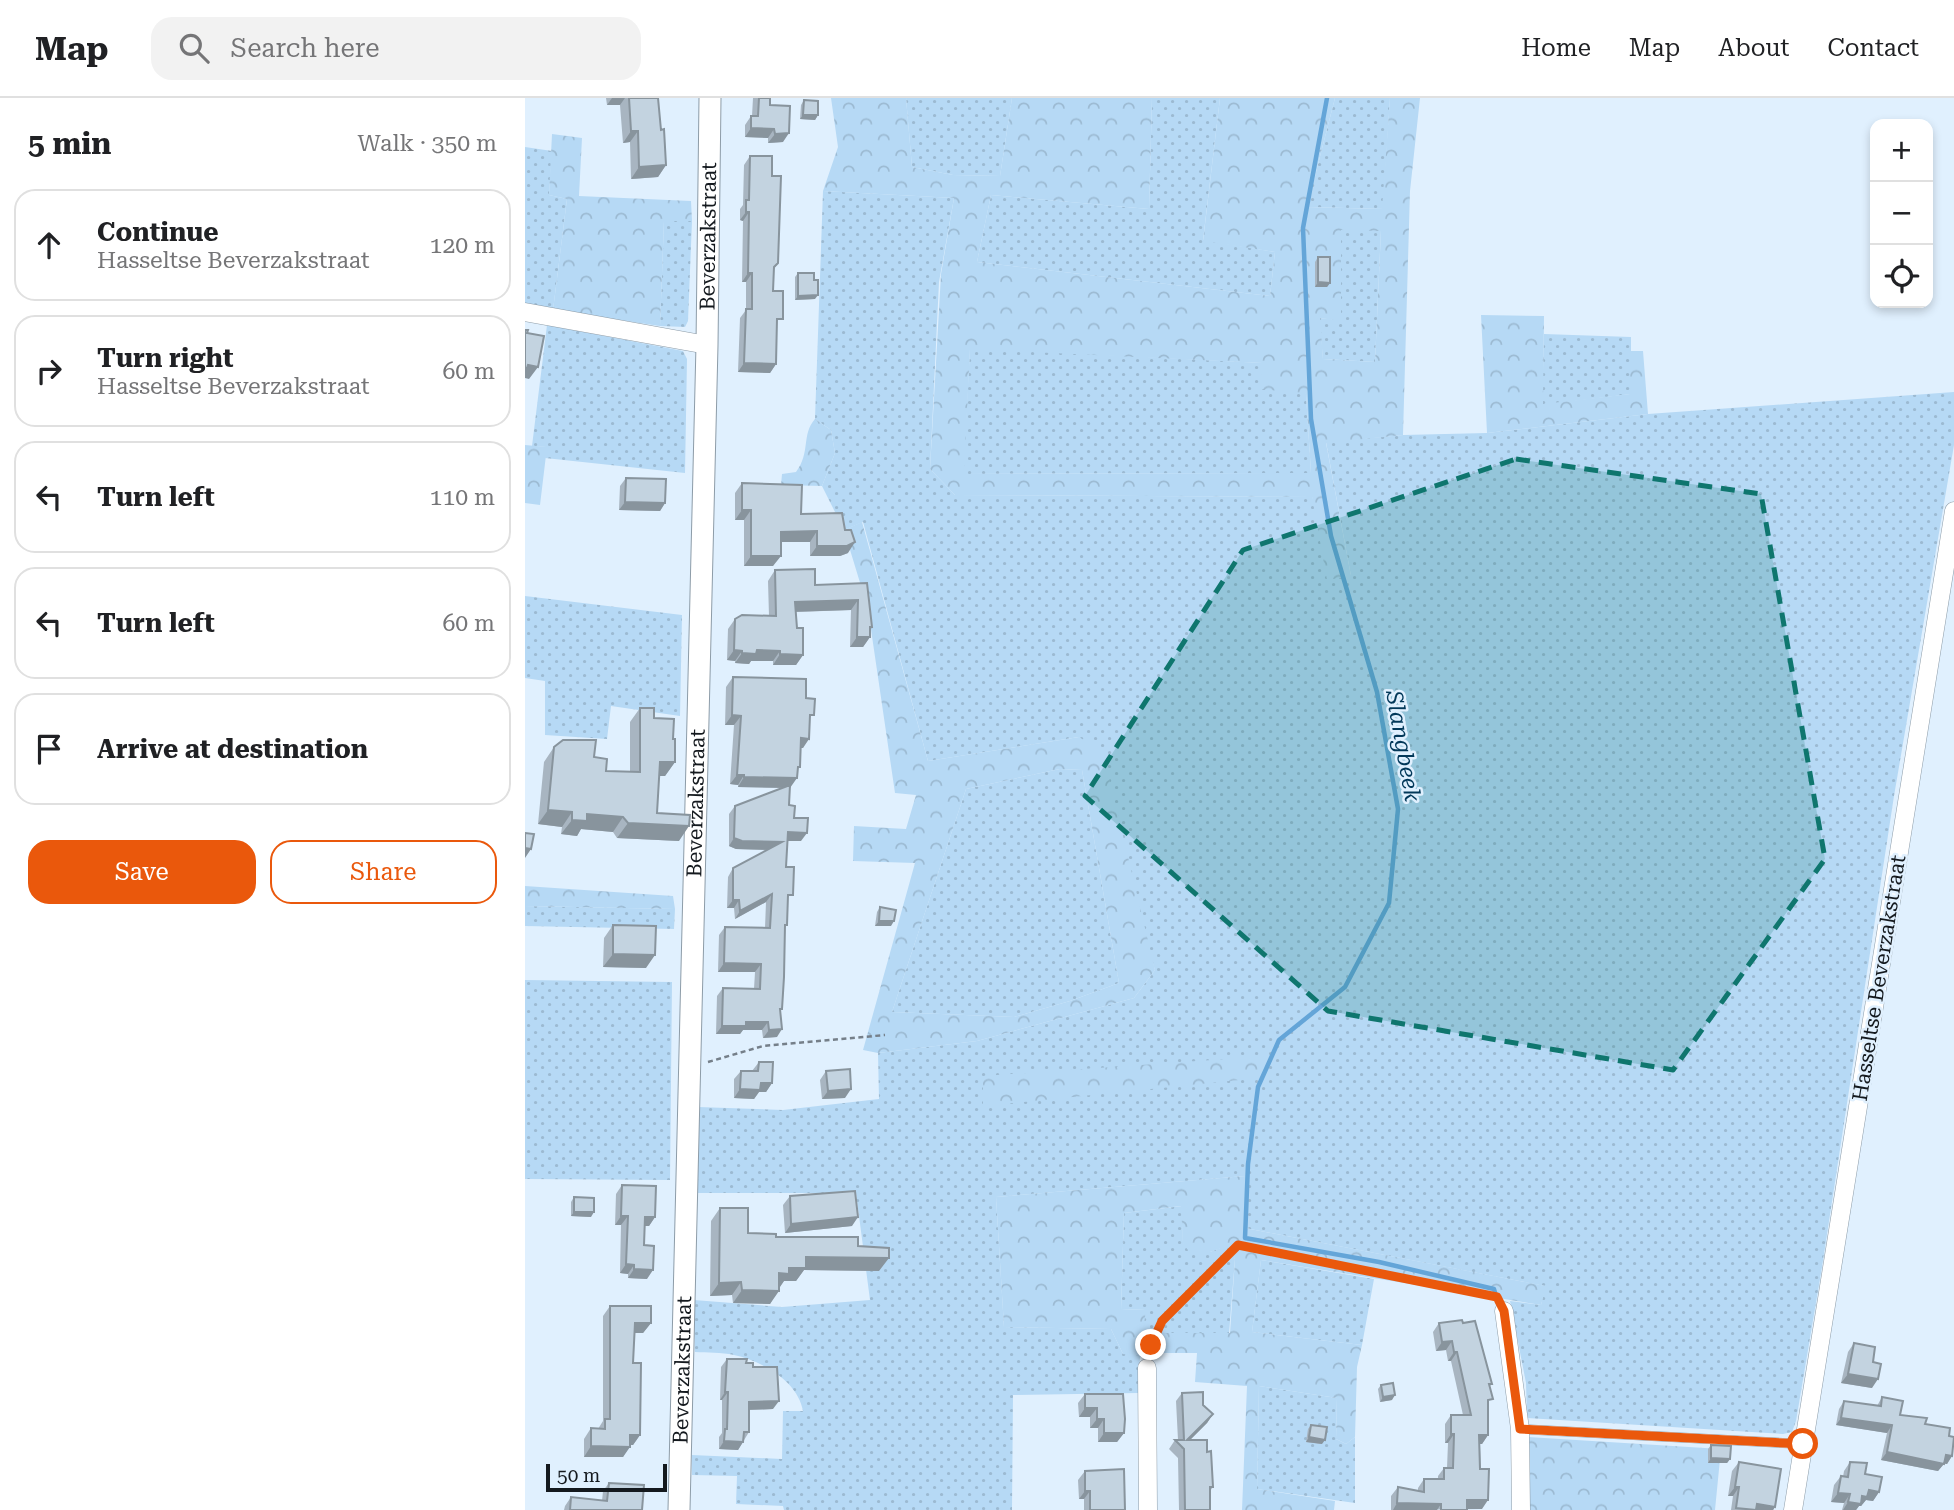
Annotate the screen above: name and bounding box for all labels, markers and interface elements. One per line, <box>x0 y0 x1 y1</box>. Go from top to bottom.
search box <box>151 17 641 80</box>
text: Map <box>35 29 109 68</box>
icon: search <box>175 29 213 67</box>
text: Search here <box>231 33 380 63</box>
text: Home <box>1521 34 1591 62</box>
text: Map <box>1629 34 1680 62</box>
text: About <box>1718 34 1789 62</box>
text: Contact <box>1827 34 1919 62</box>
map controls <box>1870 119 1933 308</box>
button: + <box>1870 119 1933 182</box>
text: 5 min <box>28 126 111 161</box>
text: Walk · 350 m <box>358 130 497 157</box>
street label: Beverzakstraat <box>695 162 721 311</box>
button: − <box>1870 182 1933 245</box>
text: Continue <box>97 217 219 247</box>
icon: ahead <box>30 226 68 264</box>
text: 120 m <box>430 232 495 259</box>
button: locate <box>1870 245 1933 308</box>
text: Hasseltse Beverzakstraat <box>97 247 370 274</box>
text: Turn right <box>97 343 233 373</box>
icon: right <box>30 352 68 390</box>
text: 60 m <box>442 358 495 385</box>
text: Hasseltse Beverzakstraat <box>97 373 370 400</box>
icon: left <box>30 478 68 516</box>
text: Turn left <box>97 482 215 512</box>
text: 110 m <box>430 484 495 511</box>
icon: left <box>30 604 68 642</box>
text: Turn left <box>97 608 215 638</box>
text: 60 m <box>442 610 495 637</box>
water label: Slangbeek <box>1380 687 1426 804</box>
street label: Beverzakstraat <box>682 729 710 878</box>
icon: arrive <box>30 730 68 768</box>
text: Arrive at destination <box>97 734 368 764</box>
button: Save <box>28 840 256 904</box>
button: Share <box>270 840 497 904</box>
street label: Hasseltse Beverzakstraat <box>1848 853 1910 1103</box>
street label: Beverzakstraat <box>669 1295 696 1444</box>
route end <box>1135 1329 1166 1360</box>
route start <box>1787 1428 1818 1459</box>
scale bar <box>546 1461 667 1493</box>
text: 50 m <box>557 1464 600 1487</box>

